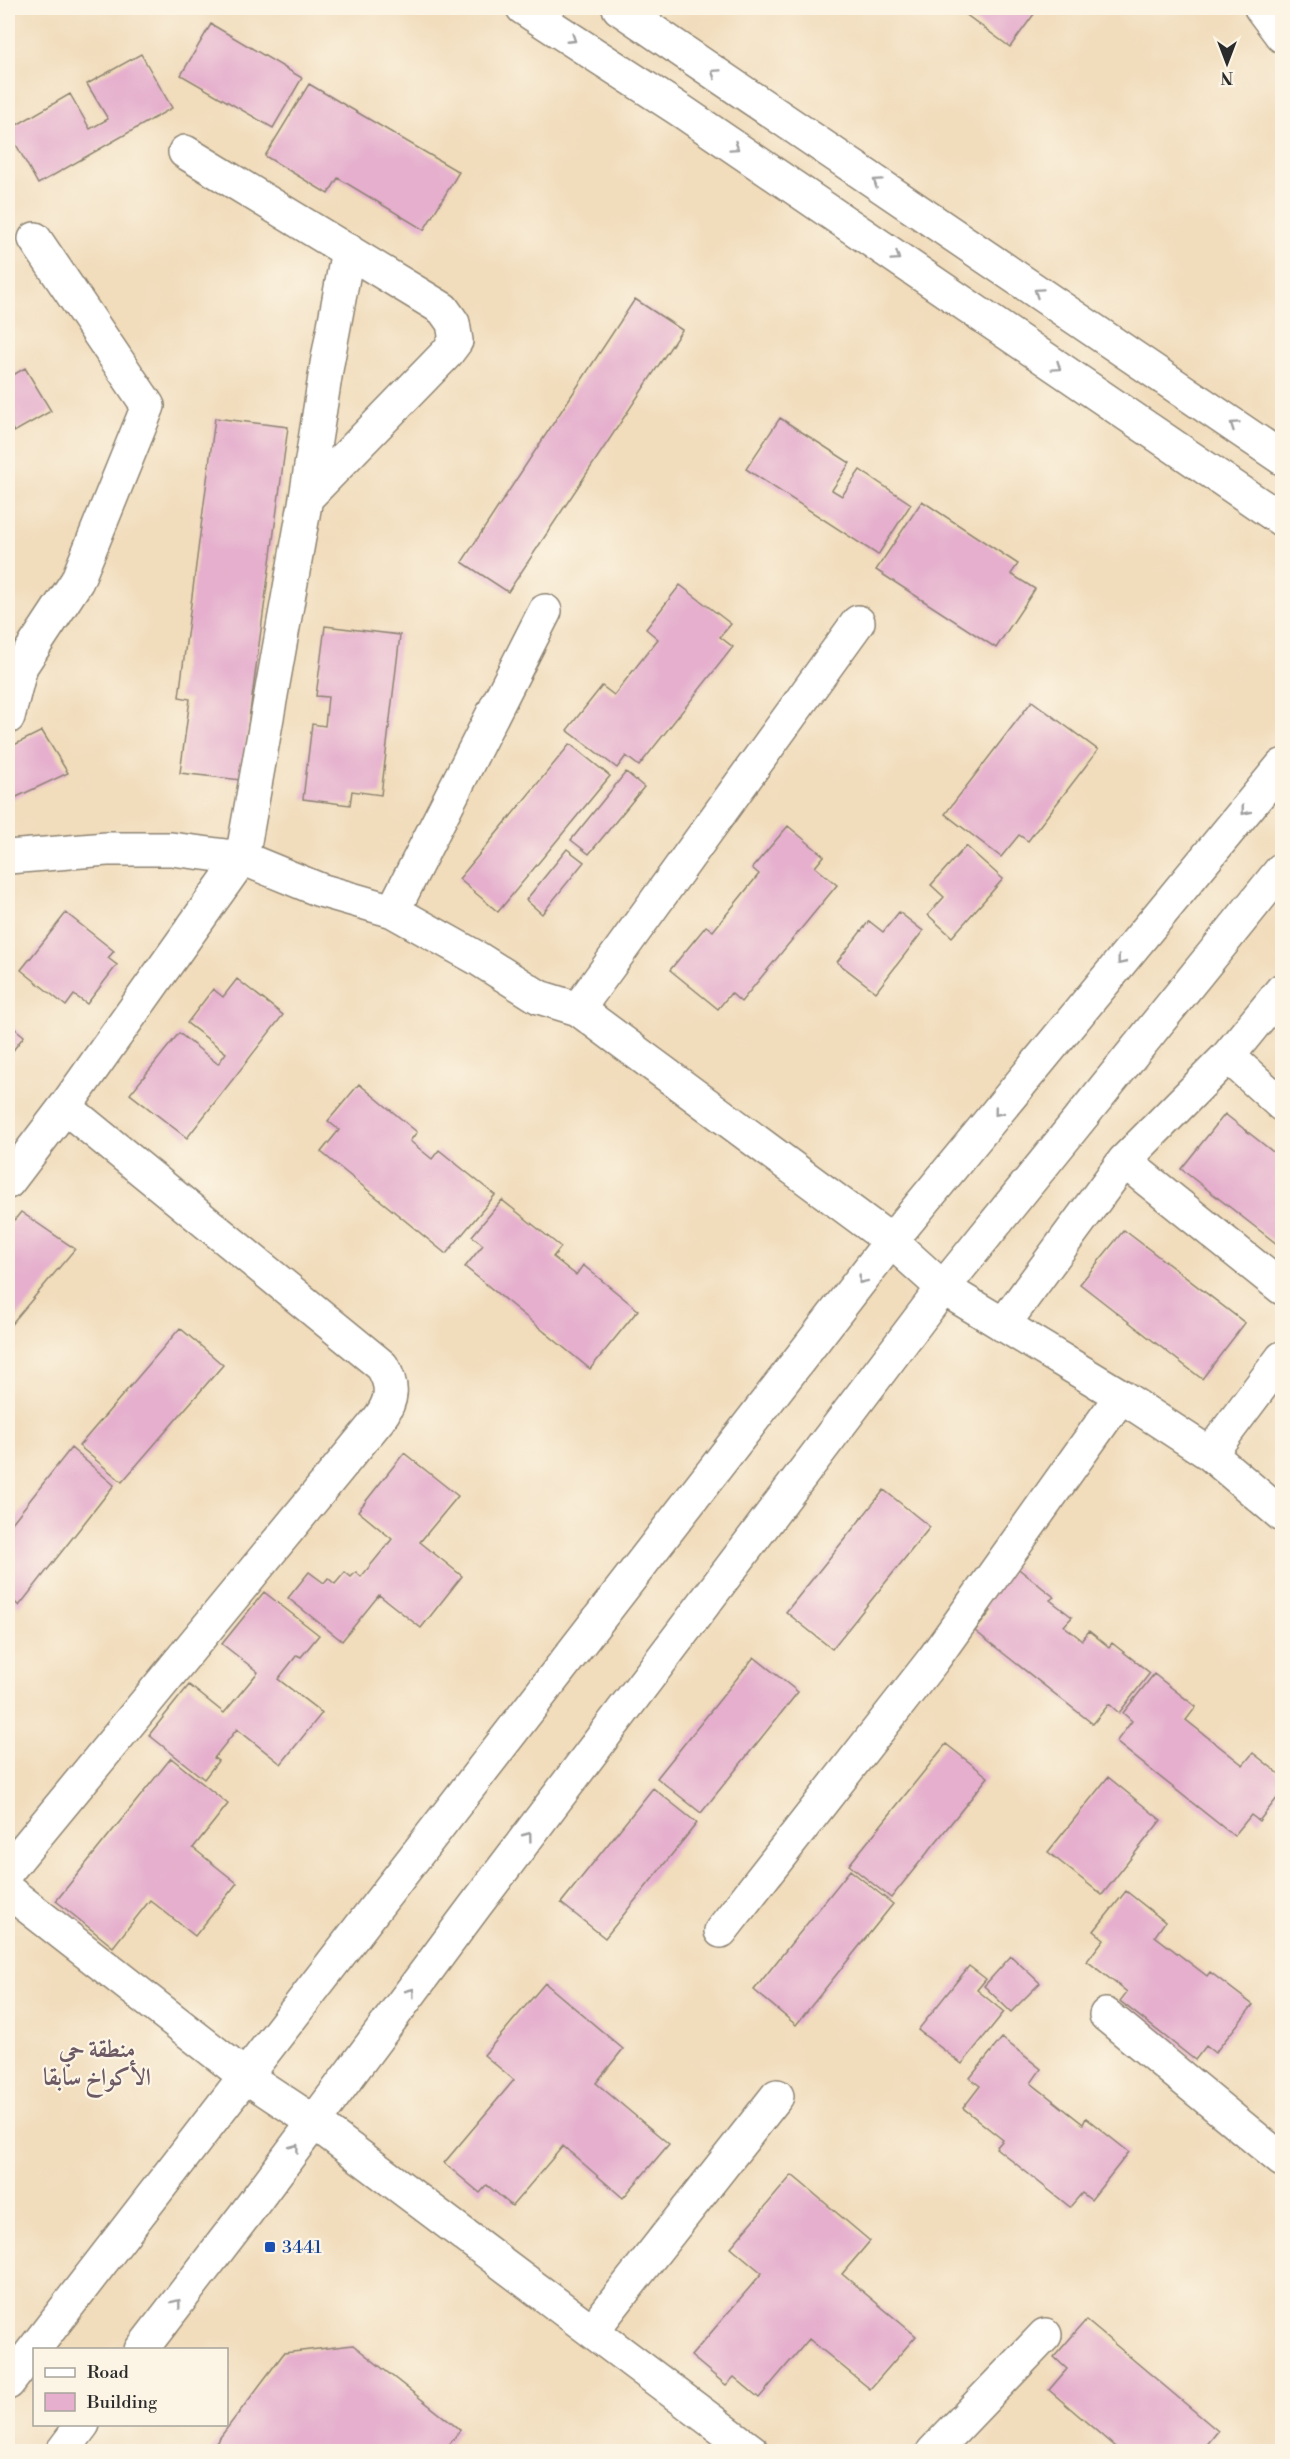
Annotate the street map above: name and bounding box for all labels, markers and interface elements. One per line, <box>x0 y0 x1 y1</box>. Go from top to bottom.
one-way arrow <box>566 32 577 43</box>
north arrow <box>1197 33 1257 93</box>
text: N <box>1220 67 1233 87</box>
one-way arrow <box>711 69 722 80</box>
one-way arrow <box>728 140 739 151</box>
one-way arrow <box>872 178 883 189</box>
one-way arrow <box>889 250 900 261</box>
one-way arrow <box>1034 287 1044 299</box>
one-way arrow <box>1051 360 1062 371</box>
one-way arrow <box>1230 421 1241 432</box>
one-way arrow <box>1242 804 1253 815</box>
one-way arrow <box>1118 954 1129 965</box>
one-way arrow <box>994 1105 1005 1116</box>
one-way arrow <box>858 1273 869 1284</box>
one-way arrow <box>521 1831 532 1842</box>
one-way arrow <box>404 1987 415 1998</box>
district label: منطقة حي الأكواخ سابقا <box>43 2035 151 2099</box>
one-way arrow <box>288 2144 299 2155</box>
place label: 3441 <box>282 2236 322 2259</box>
marker: 3441 <box>263 2240 277 2254</box>
one-way arrow <box>169 2299 180 2310</box>
legend <box>33 2348 228 2426</box>
text: Road <box>87 2361 130 2384</box>
text: Building <box>86 2391 158 2414</box>

